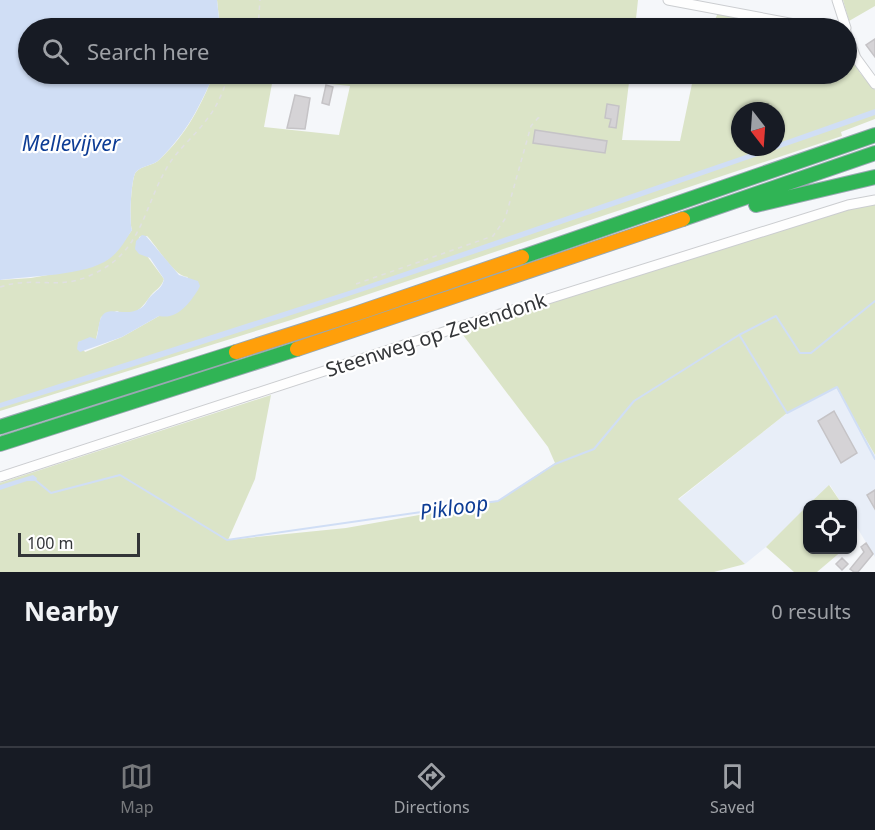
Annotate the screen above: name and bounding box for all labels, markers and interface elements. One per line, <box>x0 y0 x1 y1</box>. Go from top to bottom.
search box <box>18 18 857 84</box>
icon: search <box>39 35 72 68</box>
text: Search here <box>87 36 209 66</box>
north arrow <box>731 102 785 156</box>
water label: Mellevijver <box>22 129 122 157</box>
street label: Steenweg op Zevendonk <box>322 286 550 383</box>
water label: Pikloop <box>418 488 490 526</box>
map controls <box>803 500 857 554</box>
button: locate <box>803 500 857 554</box>
scale bar <box>18 530 140 558</box>
text: 100 m <box>27 532 74 554</box>
text: Nearby <box>24 593 119 629</box>
text: 0 results <box>771 598 851 625</box>
tab: Map <box>120 760 153 818</box>
tab: Directions <box>394 760 470 818</box>
tab: Saved <box>710 760 755 818</box>

